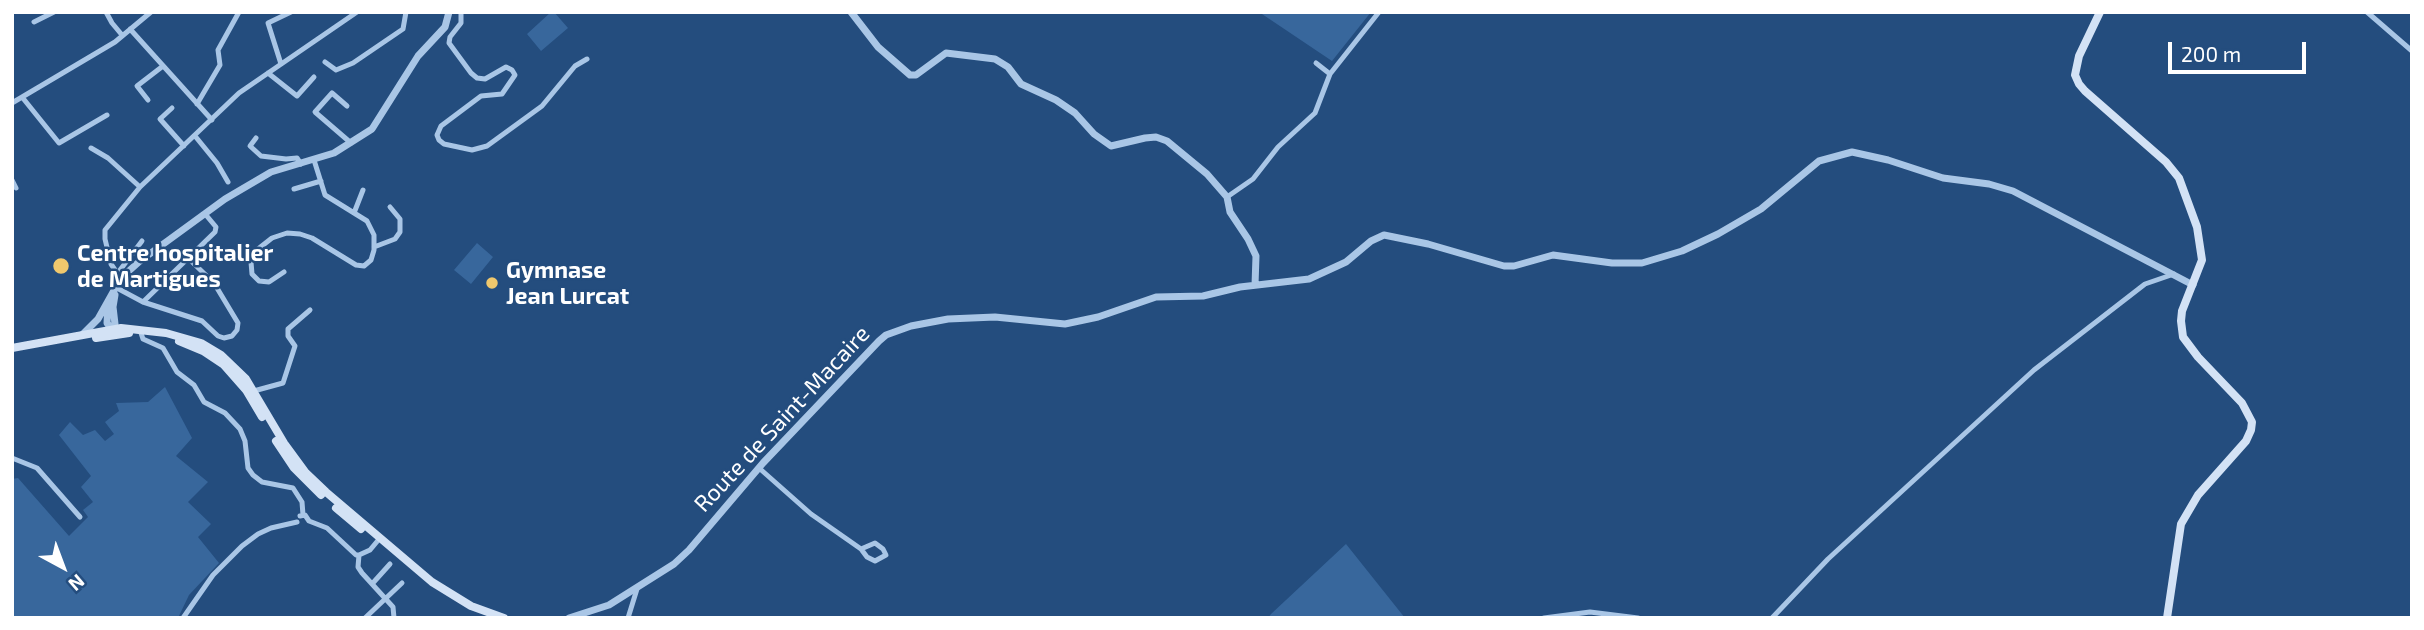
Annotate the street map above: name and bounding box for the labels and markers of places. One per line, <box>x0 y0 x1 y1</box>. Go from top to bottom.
place label: Centre hospitalier de Martigues <box>77 239 273 293</box>
marker: Centre hospitalier de Martigues <box>51 256 71 276</box>
place label: Gymnase Jean Lurcat <box>506 256 629 310</box>
marker: Gymnase Jean Lurcat <box>484 275 500 291</box>

